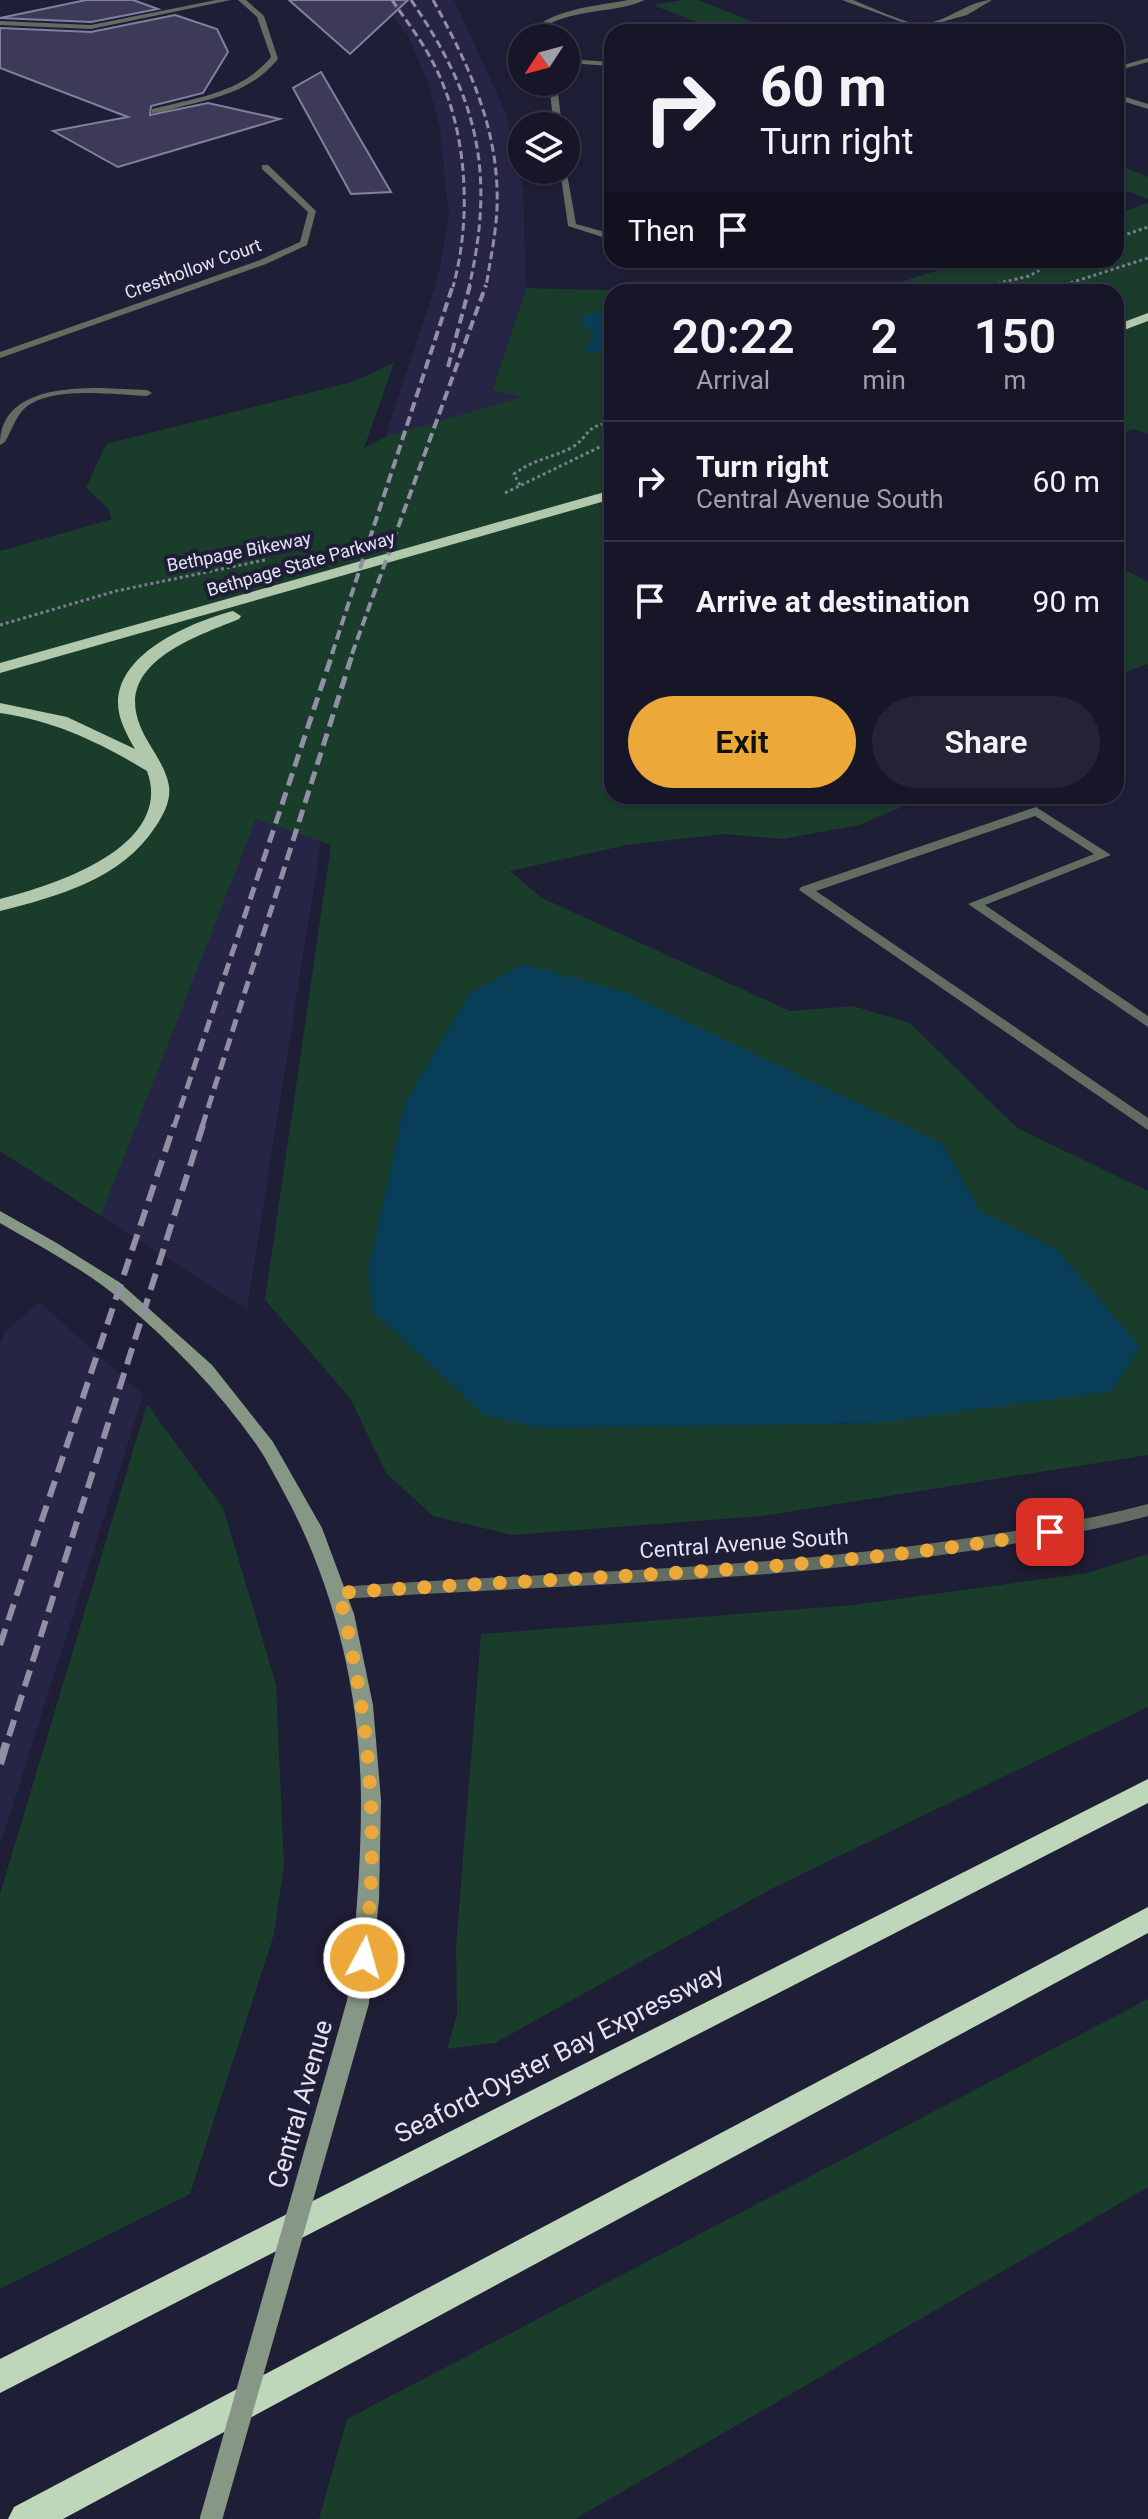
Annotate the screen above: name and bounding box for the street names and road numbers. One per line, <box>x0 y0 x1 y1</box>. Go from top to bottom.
street label: Cresthollow Court <box>122 234 264 303</box>
street label: Bethpage State Parkway <box>204 526 398 600</box>
street label: Bethpage Bikeway <box>165 527 313 576</box>
street label: Central Avenue South <box>639 1524 849 1563</box>
street label: Seaford-Oyster Bay Expressway <box>390 1957 728 2149</box>
street label: Central Avenue <box>262 2016 338 2192</box>

